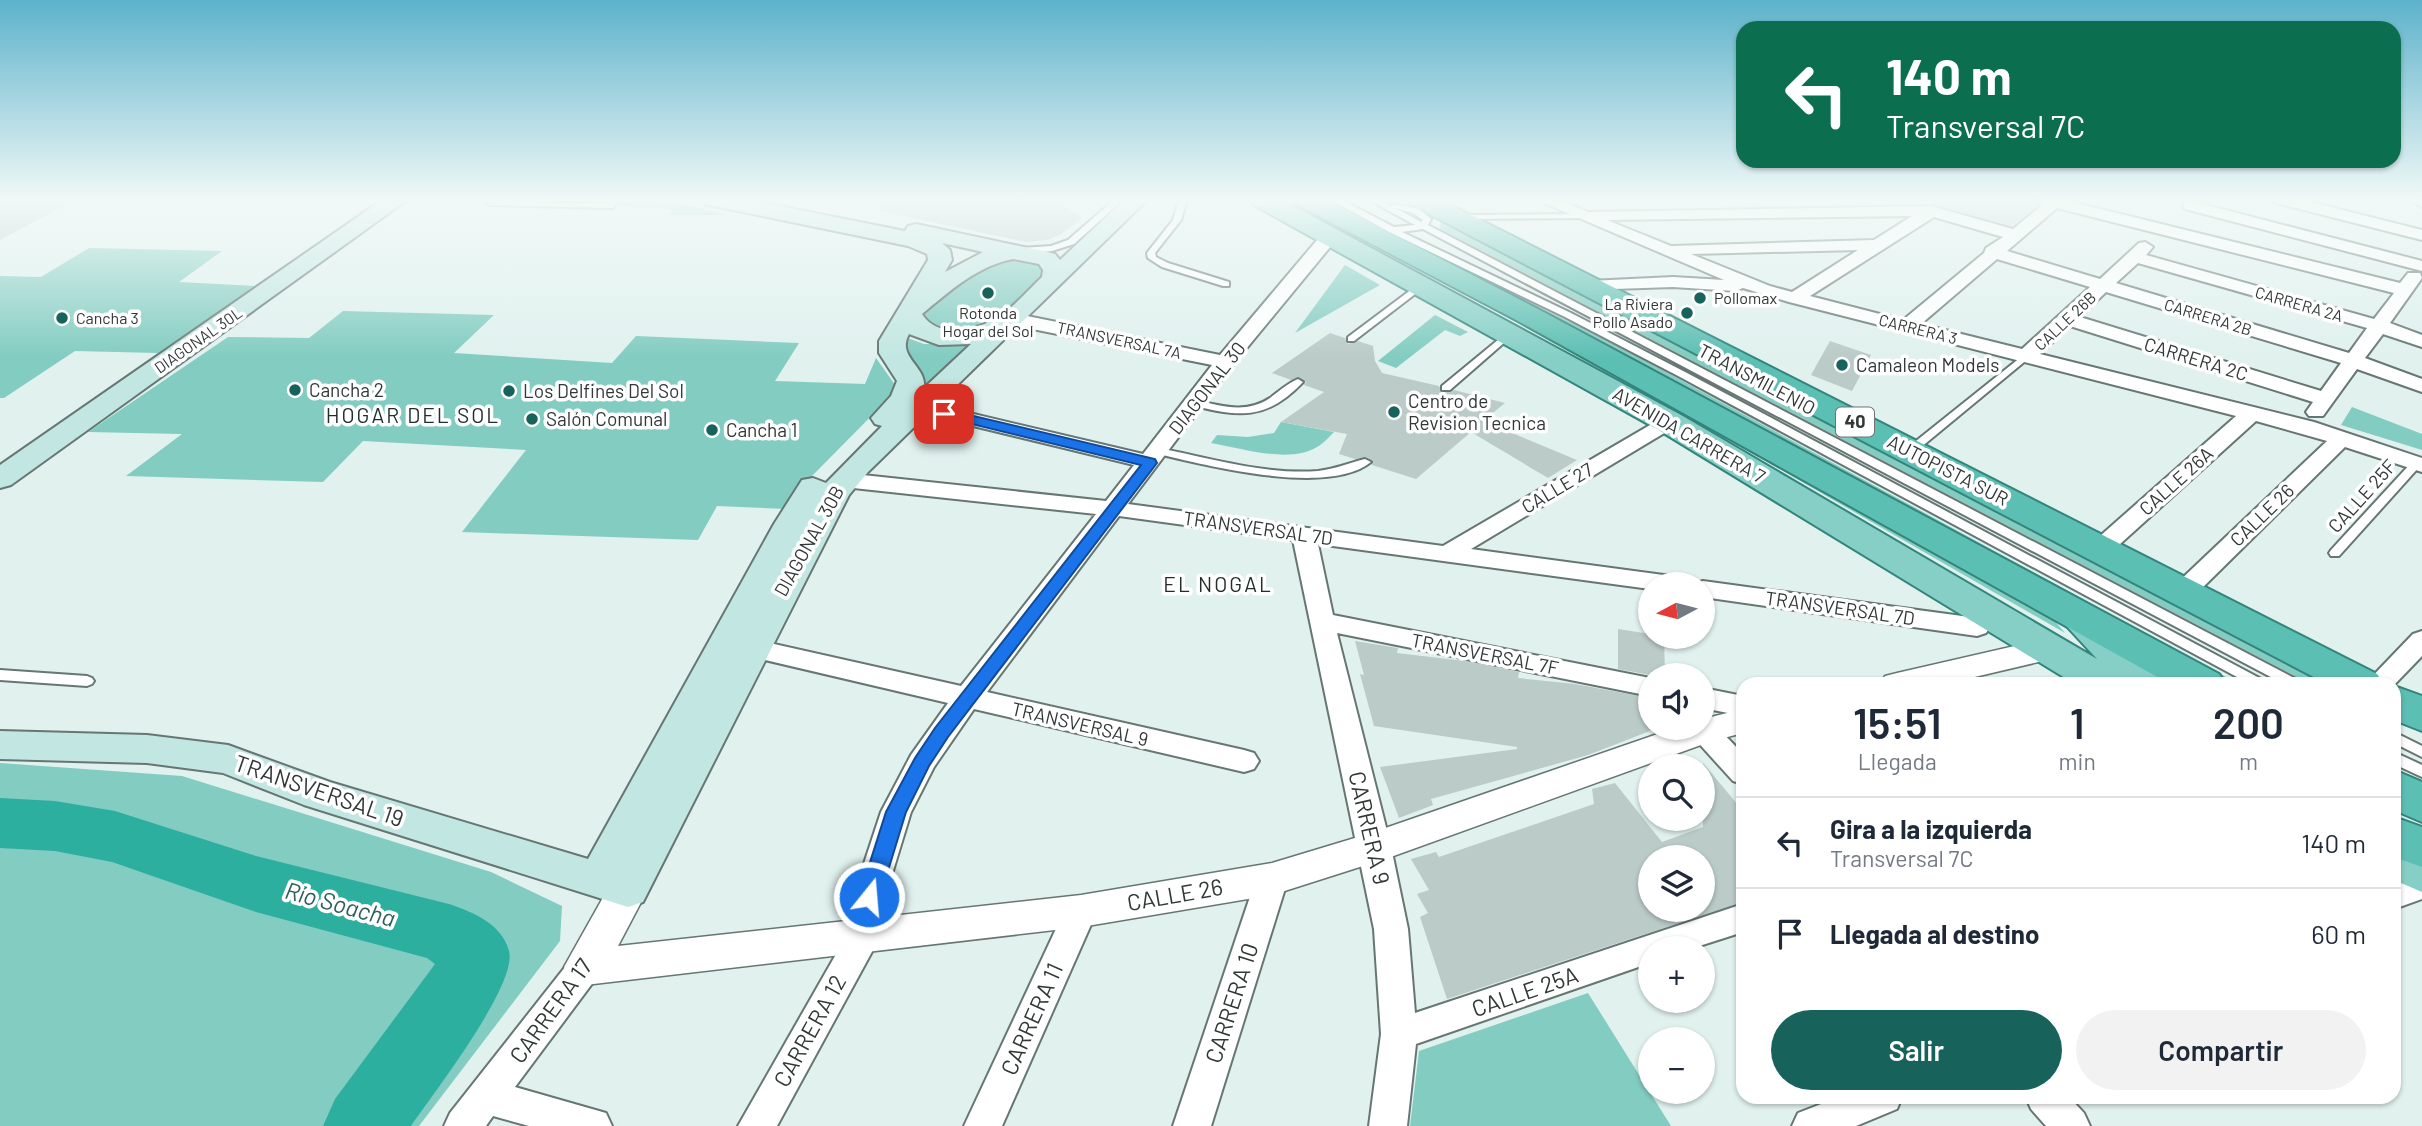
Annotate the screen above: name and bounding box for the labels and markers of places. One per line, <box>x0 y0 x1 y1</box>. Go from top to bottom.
marker: Rotonda Hogar del Sol <box>980 285 996 301</box>
place label: Pollomax <box>1714 288 1777 307</box>
marker: Pollomax <box>1692 290 1708 306</box>
place label: La Riviera Pollo Asado <box>1593 294 1673 331</box>
place label: Rotonda Hogar del Sol <box>943 303 1033 340</box>
marker: La Riviera Pollo Asado <box>1679 305 1695 321</box>
place label: Cancha 3 <box>76 308 139 327</box>
marker: Cancha 3 <box>54 310 70 326</box>
place label: Camaleon Models <box>1856 353 1999 376</box>
marker: Camaleon Models <box>1834 357 1850 373</box>
place label: Cancha 2 <box>309 378 384 401</box>
place label: Los Delfines Del Sol <box>523 379 684 402</box>
marker: Cancha 2 <box>287 382 303 398</box>
marker: Los Delfines Del Sol <box>501 383 517 399</box>
pin <box>914 384 974 444</box>
place label: Centro de Revision Tecnica <box>1408 389 1546 434</box>
marker: Centro de Revision Tecnica <box>1386 404 1402 420</box>
place label: Salón Comunal <box>546 407 667 430</box>
marker: Salón Comunal <box>524 411 540 427</box>
place label: Cancha 1 <box>726 418 798 441</box>
marker: Cancha 1 <box>704 422 720 438</box>

